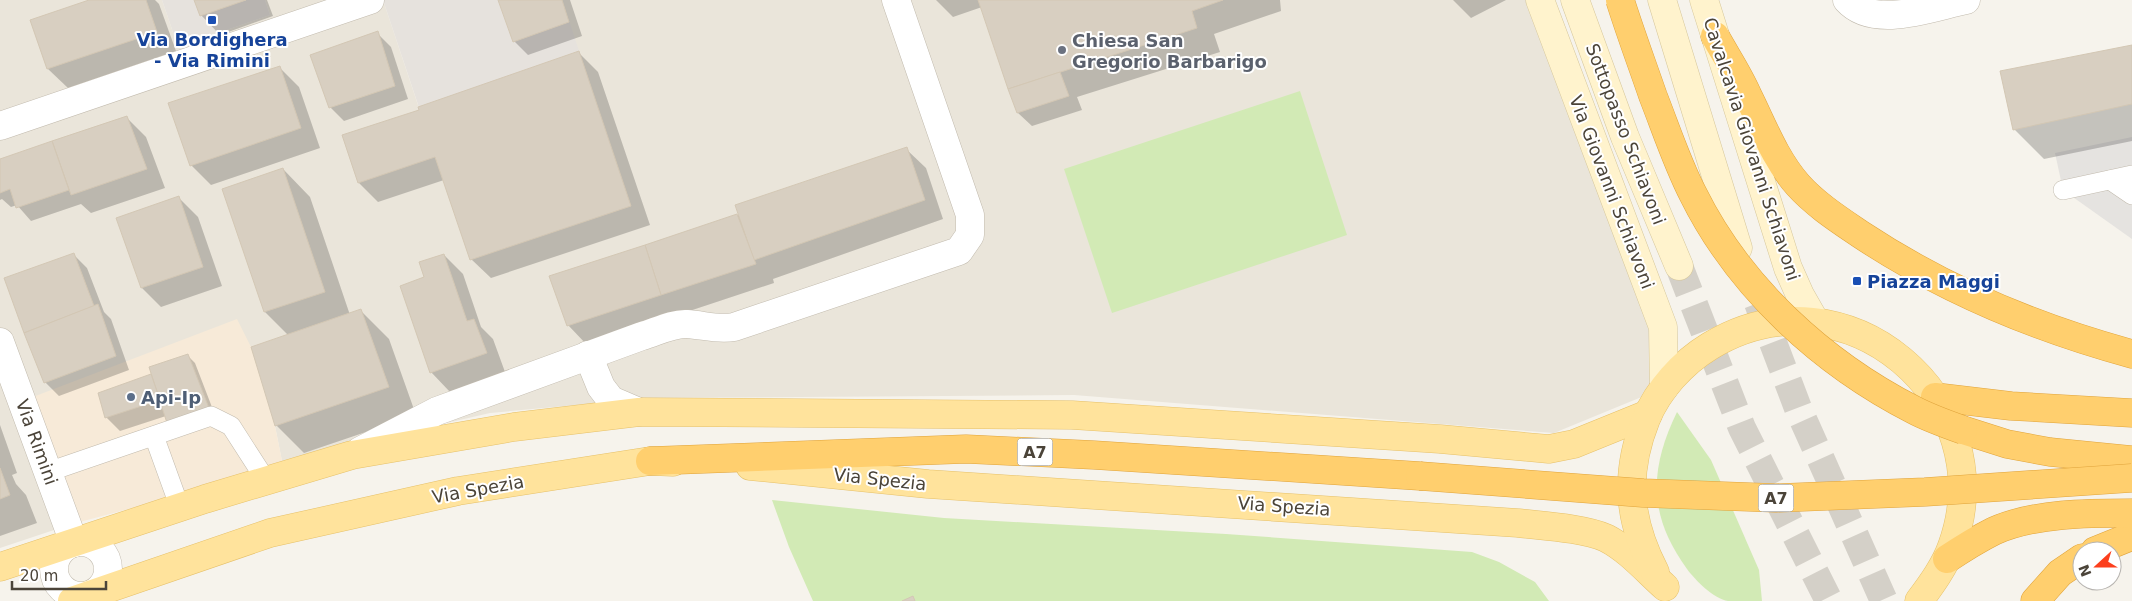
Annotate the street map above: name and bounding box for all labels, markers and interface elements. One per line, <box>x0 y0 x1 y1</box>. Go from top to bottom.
marker: Via Bordighera - Via Rimini <box>206 14 218 26</box>
street label: Cavalcavia Giovanni Schiavoni <box>1699 15 1805 283</box>
place label: Via Bordighera - Via Rimini <box>136 29 288 71</box>
place label: Chiesa San Gregorio Barbarigo <box>1072 30 1267 72</box>
street label: Sottopasso Schiavoni <box>1582 40 1670 228</box>
marker: Chiesa San Gregorio Barbarigo <box>1056 44 1068 56</box>
street label: Via Giovanni Schiavoni <box>1565 92 1659 292</box>
place label: Piazza Maggi <box>1867 271 2000 292</box>
marker: Piazza Maggi <box>1851 275 1863 287</box>
place label: Api-Ip <box>141 387 201 408</box>
marker: Api-Ip <box>125 391 137 403</box>
street label: Via Rimini <box>12 396 62 488</box>
road number: A7 <box>1018 438 1052 466</box>
street label: Via Spezia <box>833 464 927 494</box>
street label: Via Spezia <box>430 471 526 507</box>
road number: A7 <box>1758 484 1794 512</box>
street label: Via Spezia <box>1237 492 1331 520</box>
north arrow <box>2072 541 2122 591</box>
scale bar <box>12 558 106 590</box>
text: N <box>2075 562 2094 579</box>
text: 20 m <box>20 567 58 585</box>

